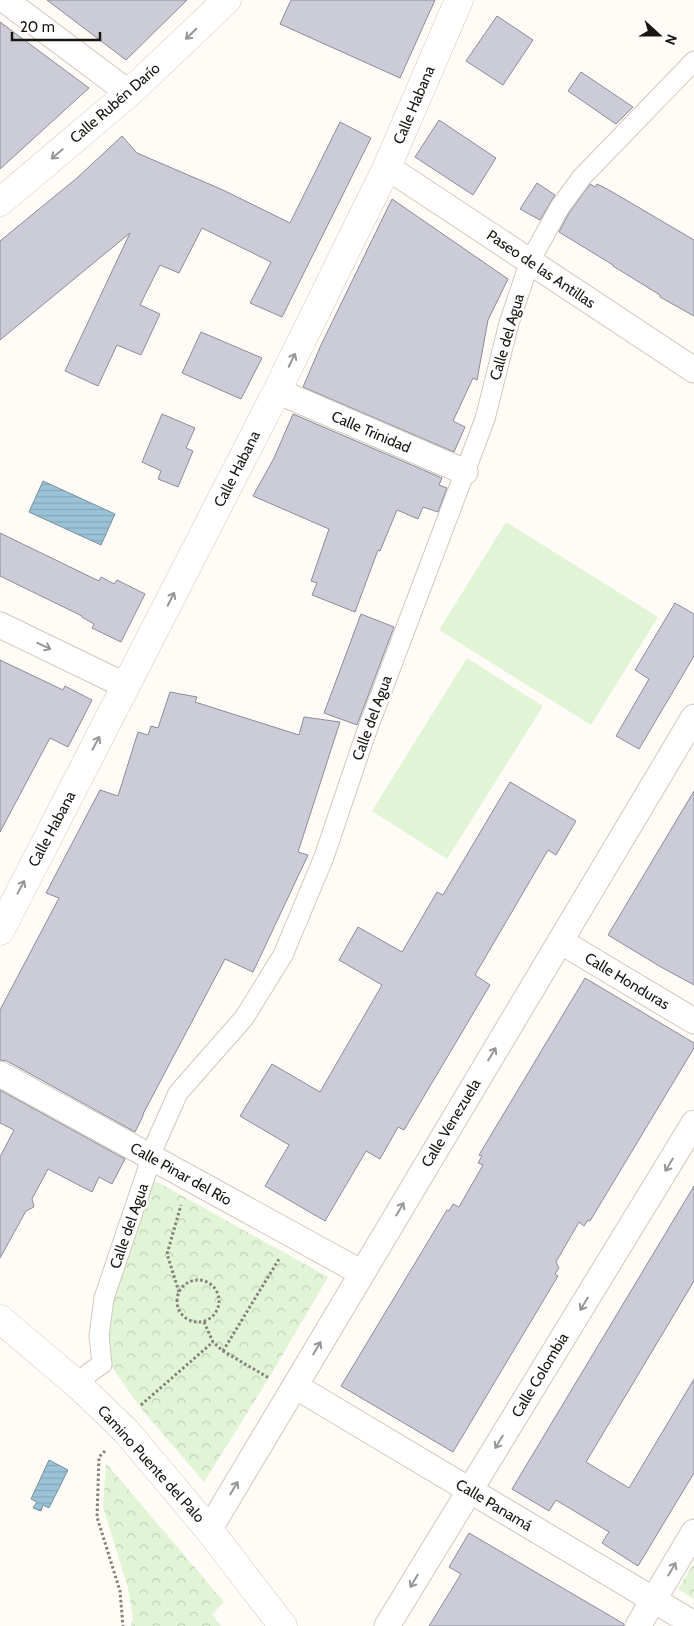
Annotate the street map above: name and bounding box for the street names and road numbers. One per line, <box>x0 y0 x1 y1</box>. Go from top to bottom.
street label: Calle Rubén Darío <box>66 59 164 147</box>
street label: Calle Habana <box>389 62 439 147</box>
street label: Paseo de las Antillas <box>483 226 599 312</box>
street label: Calle del Agua <box>486 291 528 382</box>
street label: Calle Trinidad <box>329 407 413 457</box>
street label: Calle Habana <box>210 427 264 510</box>
street label: Calle del Agua <box>348 672 396 763</box>
street label: Calle Habana <box>25 787 80 870</box>
street label: Calle Honduras <box>581 949 673 1013</box>
street label: Calle Venezuela <box>418 1075 485 1170</box>
street label: Calle Pinar del Río <box>127 1139 235 1209</box>
street label: Calle del Agua <box>106 1180 152 1271</box>
street label: Calle Colombia <box>508 1329 573 1421</box>
street label: Camino Puente del Palo <box>94 1402 208 1526</box>
street label: Calle Panamá <box>452 1475 536 1535</box>

